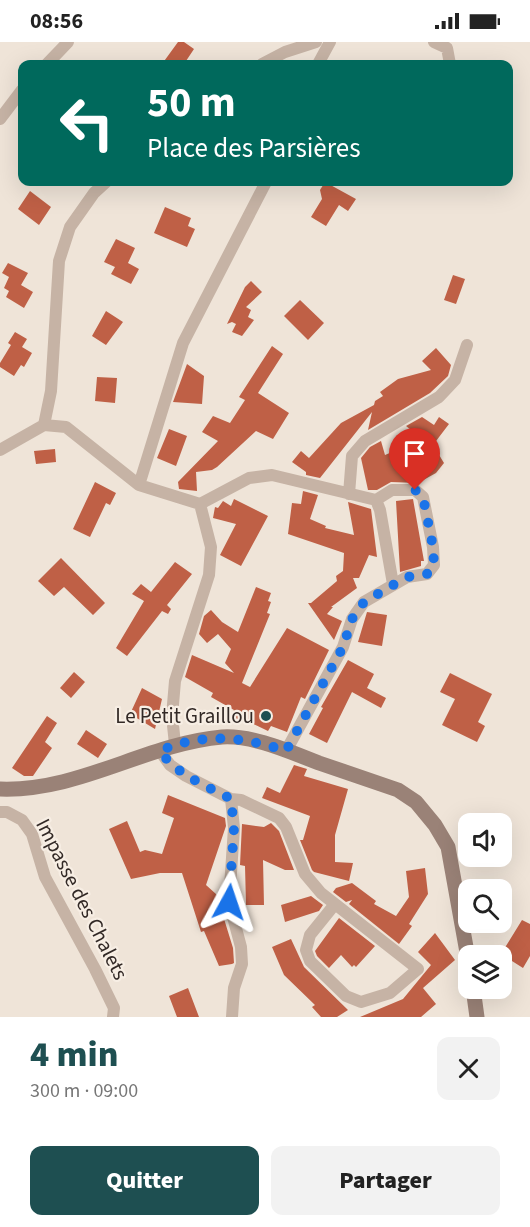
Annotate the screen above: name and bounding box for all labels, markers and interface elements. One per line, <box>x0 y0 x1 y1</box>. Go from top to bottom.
text: 08:56 <box>30 5 83 37</box>
text: 50 m <box>147 73 236 133</box>
icon: left <box>48 84 126 162</box>
text: Place des Parsières <box>147 129 361 168</box>
pin <box>389 428 440 490</box>
icon: arrive <box>398 437 431 470</box>
place label: Le Petit Graillou <box>115 701 254 731</box>
marker: Le Petit Graillou <box>259 709 273 723</box>
street label: Impasse des Chalets <box>28 813 136 985</box>
map controls <box>458 813 512 999</box>
button: sound <box>458 813 512 867</box>
position arrow <box>197 870 261 934</box>
button: search <box>458 879 512 933</box>
button: layers <box>458 945 512 999</box>
text: 4 min <box>30 1029 118 1080</box>
button: close <box>437 1037 500 1100</box>
text: 300 m · 09:00 <box>30 1077 138 1105</box>
button: Quitter <box>30 1146 259 1215</box>
button: Partager <box>271 1146 500 1215</box>

